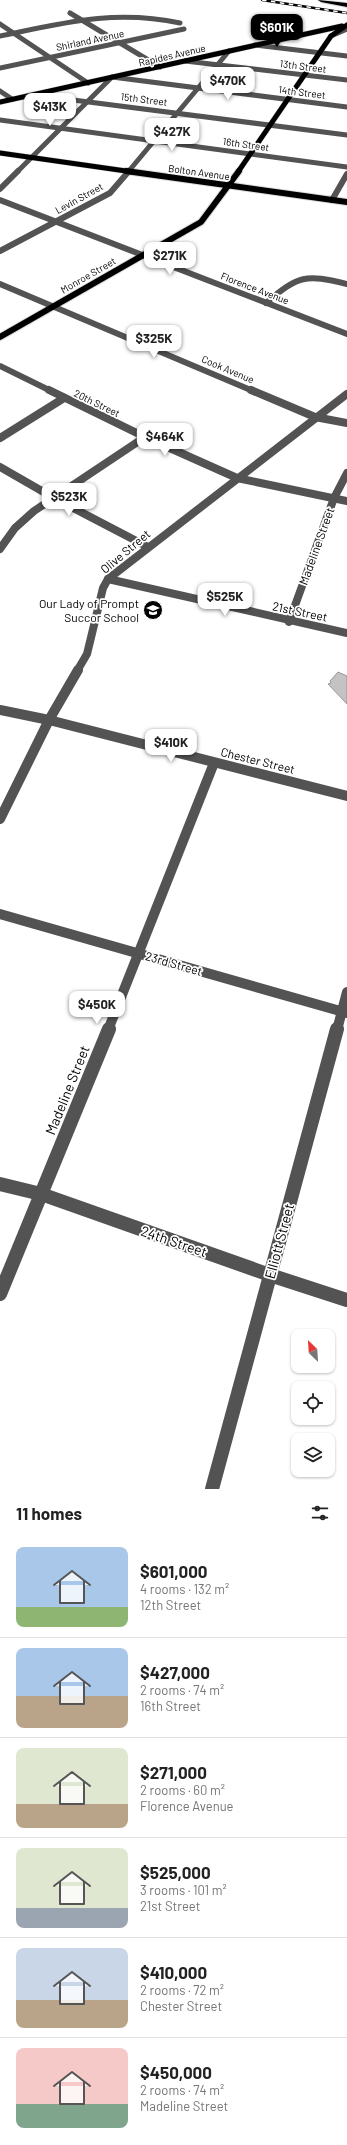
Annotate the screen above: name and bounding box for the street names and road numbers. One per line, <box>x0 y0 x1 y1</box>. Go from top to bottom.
street label: Shirland Avenue <box>55 27 125 53</box>
street label: Rapides Avenue <box>137 41 207 69</box>
street label: 13th Street <box>279 57 327 75</box>
street label: 14th Street <box>278 83 327 101</box>
street label: 15th Street <box>120 90 168 108</box>
street label: 16th Street <box>222 135 270 153</box>
street label: Bolton Avenue <box>167 162 231 182</box>
street label: Levin Street <box>53 180 105 216</box>
street label: Monroe Street <box>58 254 118 296</box>
street label: Florence Avenue <box>219 270 291 306</box>
street label: Cook Avenue <box>200 353 256 385</box>
street label: 20th Street <box>72 387 122 419</box>
street label: Madeline Street <box>295 505 337 587</box>
street label: Olive Street <box>97 526 153 576</box>
street label: 21st Street <box>271 598 329 624</box>
street label: Chester Street <box>220 744 296 776</box>
street label: 23rd Street <box>144 948 204 978</box>
street label: Madeline Street <box>41 1043 93 1137</box>
street label: Elliott Street <box>261 1201 297 1281</box>
street label: 24th Street <box>139 1222 209 1260</box>

